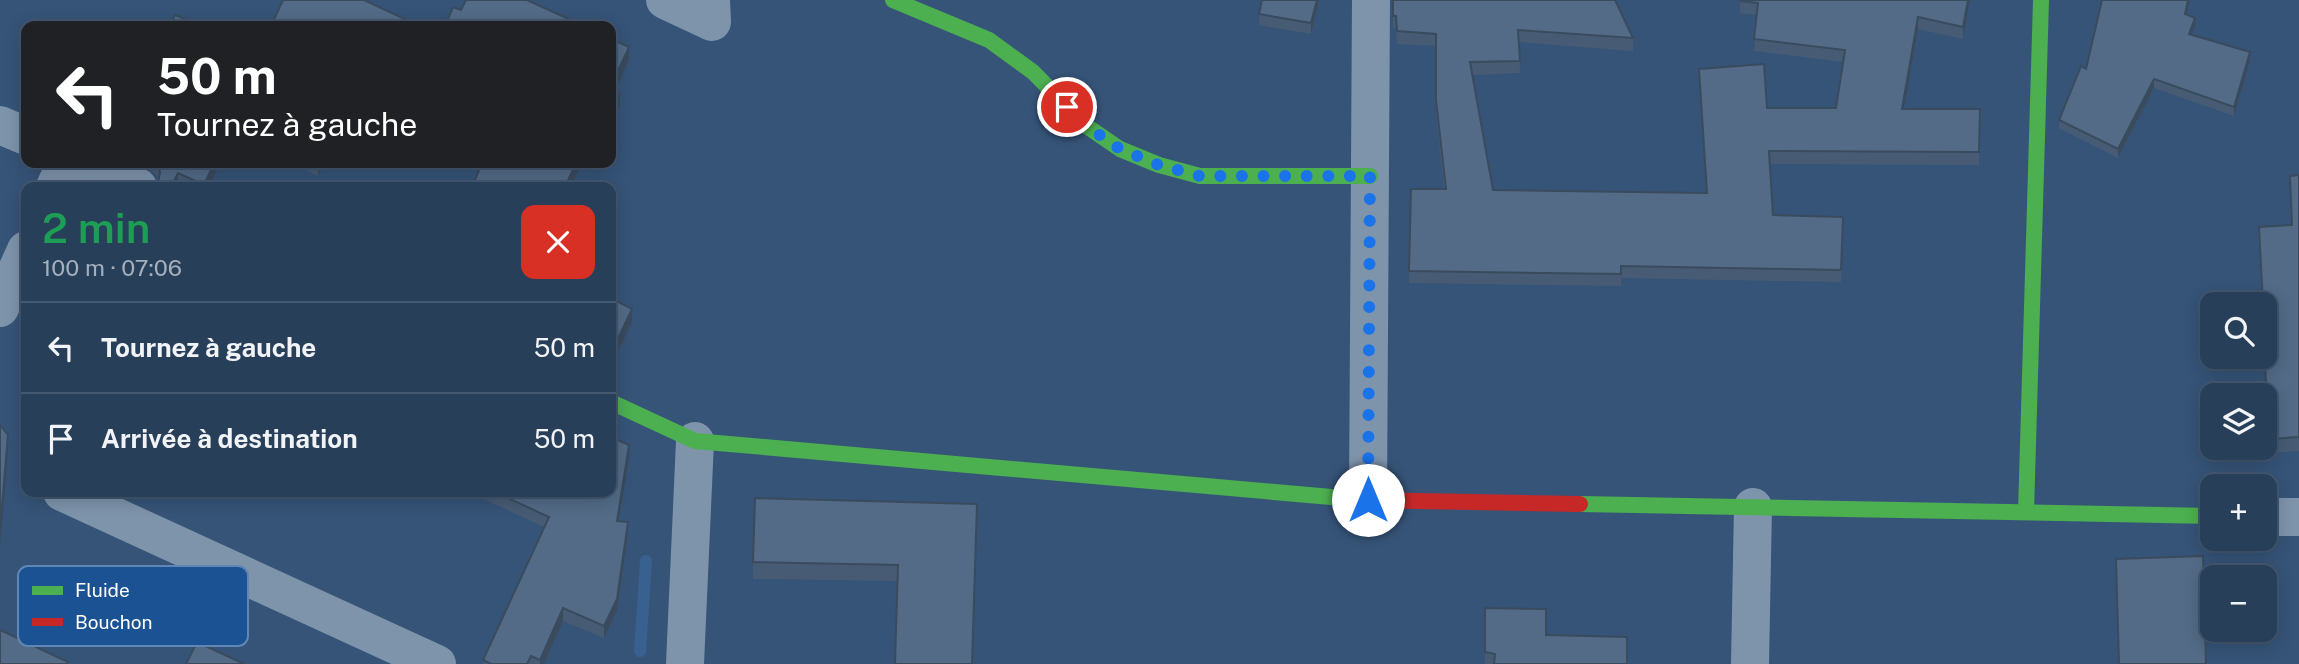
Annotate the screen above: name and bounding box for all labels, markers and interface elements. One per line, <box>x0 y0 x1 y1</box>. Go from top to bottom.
text: 50 m <box>157 47 277 105</box>
icon: left <box>42 49 133 140</box>
pin <box>1037 77 1097 137</box>
icon: arrive <box>1048 88 1086 126</box>
text: Tournez à gauche <box>157 106 417 143</box>
text: 2 min <box>42 203 150 252</box>
button: close <box>521 205 595 279</box>
text: 100 m · 07:06 <box>42 254 182 281</box>
map controls <box>2200 292 2277 642</box>
button: search <box>2200 292 2277 369</box>
icon: left <box>42 329 80 367</box>
text: Tournez à gauche <box>101 332 316 363</box>
text: 50 m <box>534 332 595 363</box>
button: layers <box>2200 383 2277 460</box>
icon: arrive <box>42 420 80 458</box>
text: Arrivée à destination <box>101 423 358 454</box>
text: 50 m <box>534 423 595 454</box>
position arrow <box>1331 463 1405 537</box>
button: + <box>2200 474 2277 551</box>
button: − <box>2200 565 2277 642</box>
legend <box>18 566 248 646</box>
text: Fluide <box>75 579 130 601</box>
text: Bouchon <box>75 611 152 633</box>

